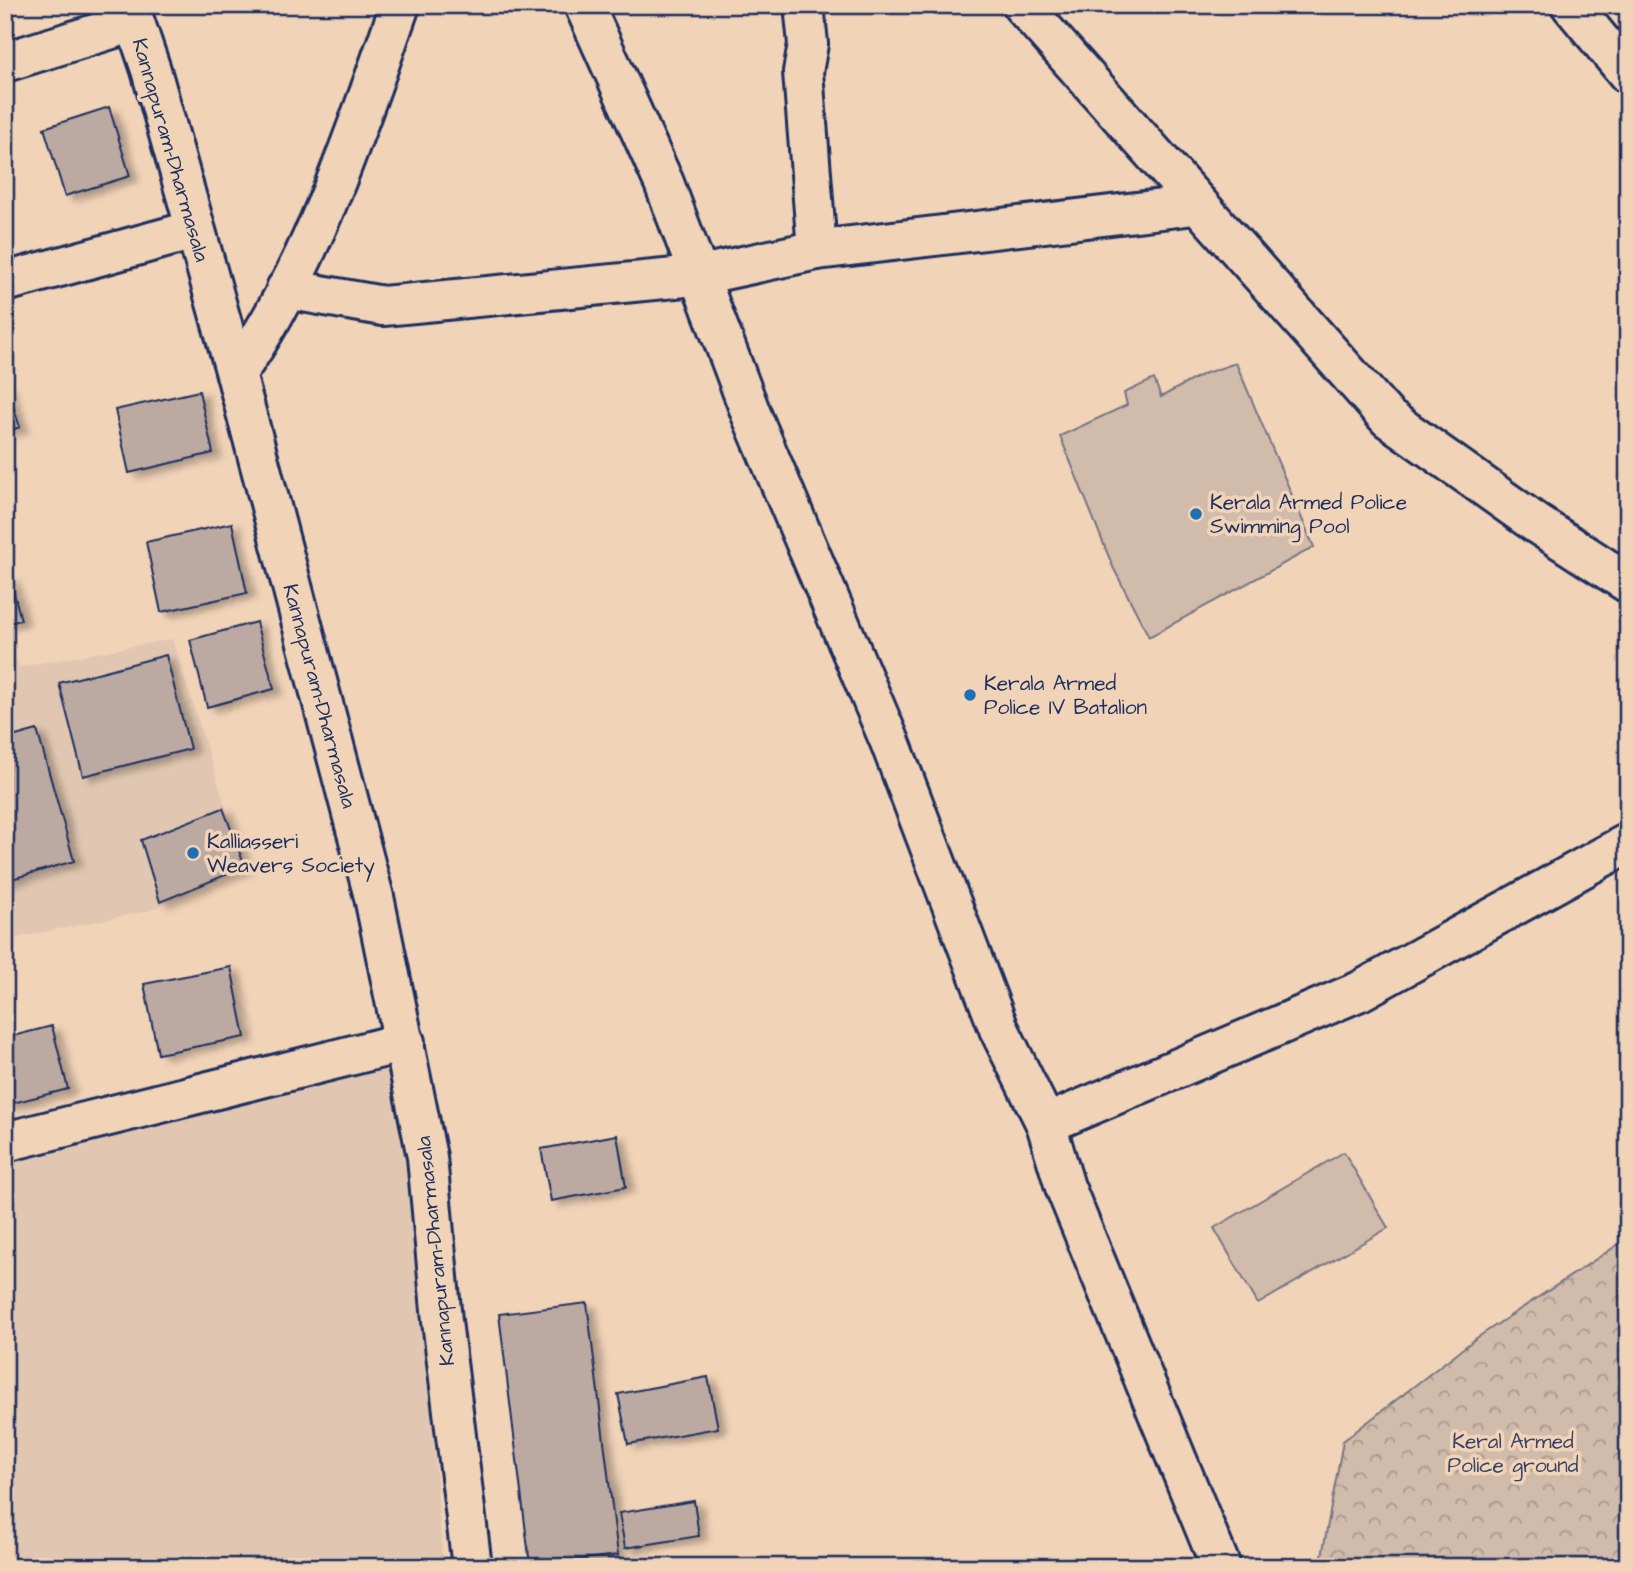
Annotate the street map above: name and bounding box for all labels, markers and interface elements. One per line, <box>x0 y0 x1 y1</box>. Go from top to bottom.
street label: Kannapuram-Dharmasala <box>124 35 216 266</box>
place label: Kerala Armed Police Swimming Pool <box>1210 488 1407 543</box>
marker: Kerala Armed Police Swimming Pool <box>1188 506 1204 522</box>
street label: Kannapuram-Dharmasala <box>275 581 364 812</box>
place label: Kerala Armed Police IV Batalion <box>984 669 1147 722</box>
marker: Kerala Armed Police IV Batalion <box>962 687 978 703</box>
place label: Kalliasseri Weavers Society <box>207 827 375 882</box>
marker: Kalliasseri Weavers Society <box>185 845 201 861</box>
street label: Kannapuram-Dharmasala <box>409 1134 463 1367</box>
park label: Keral Armed Police ground <box>1448 1427 1579 1482</box>

